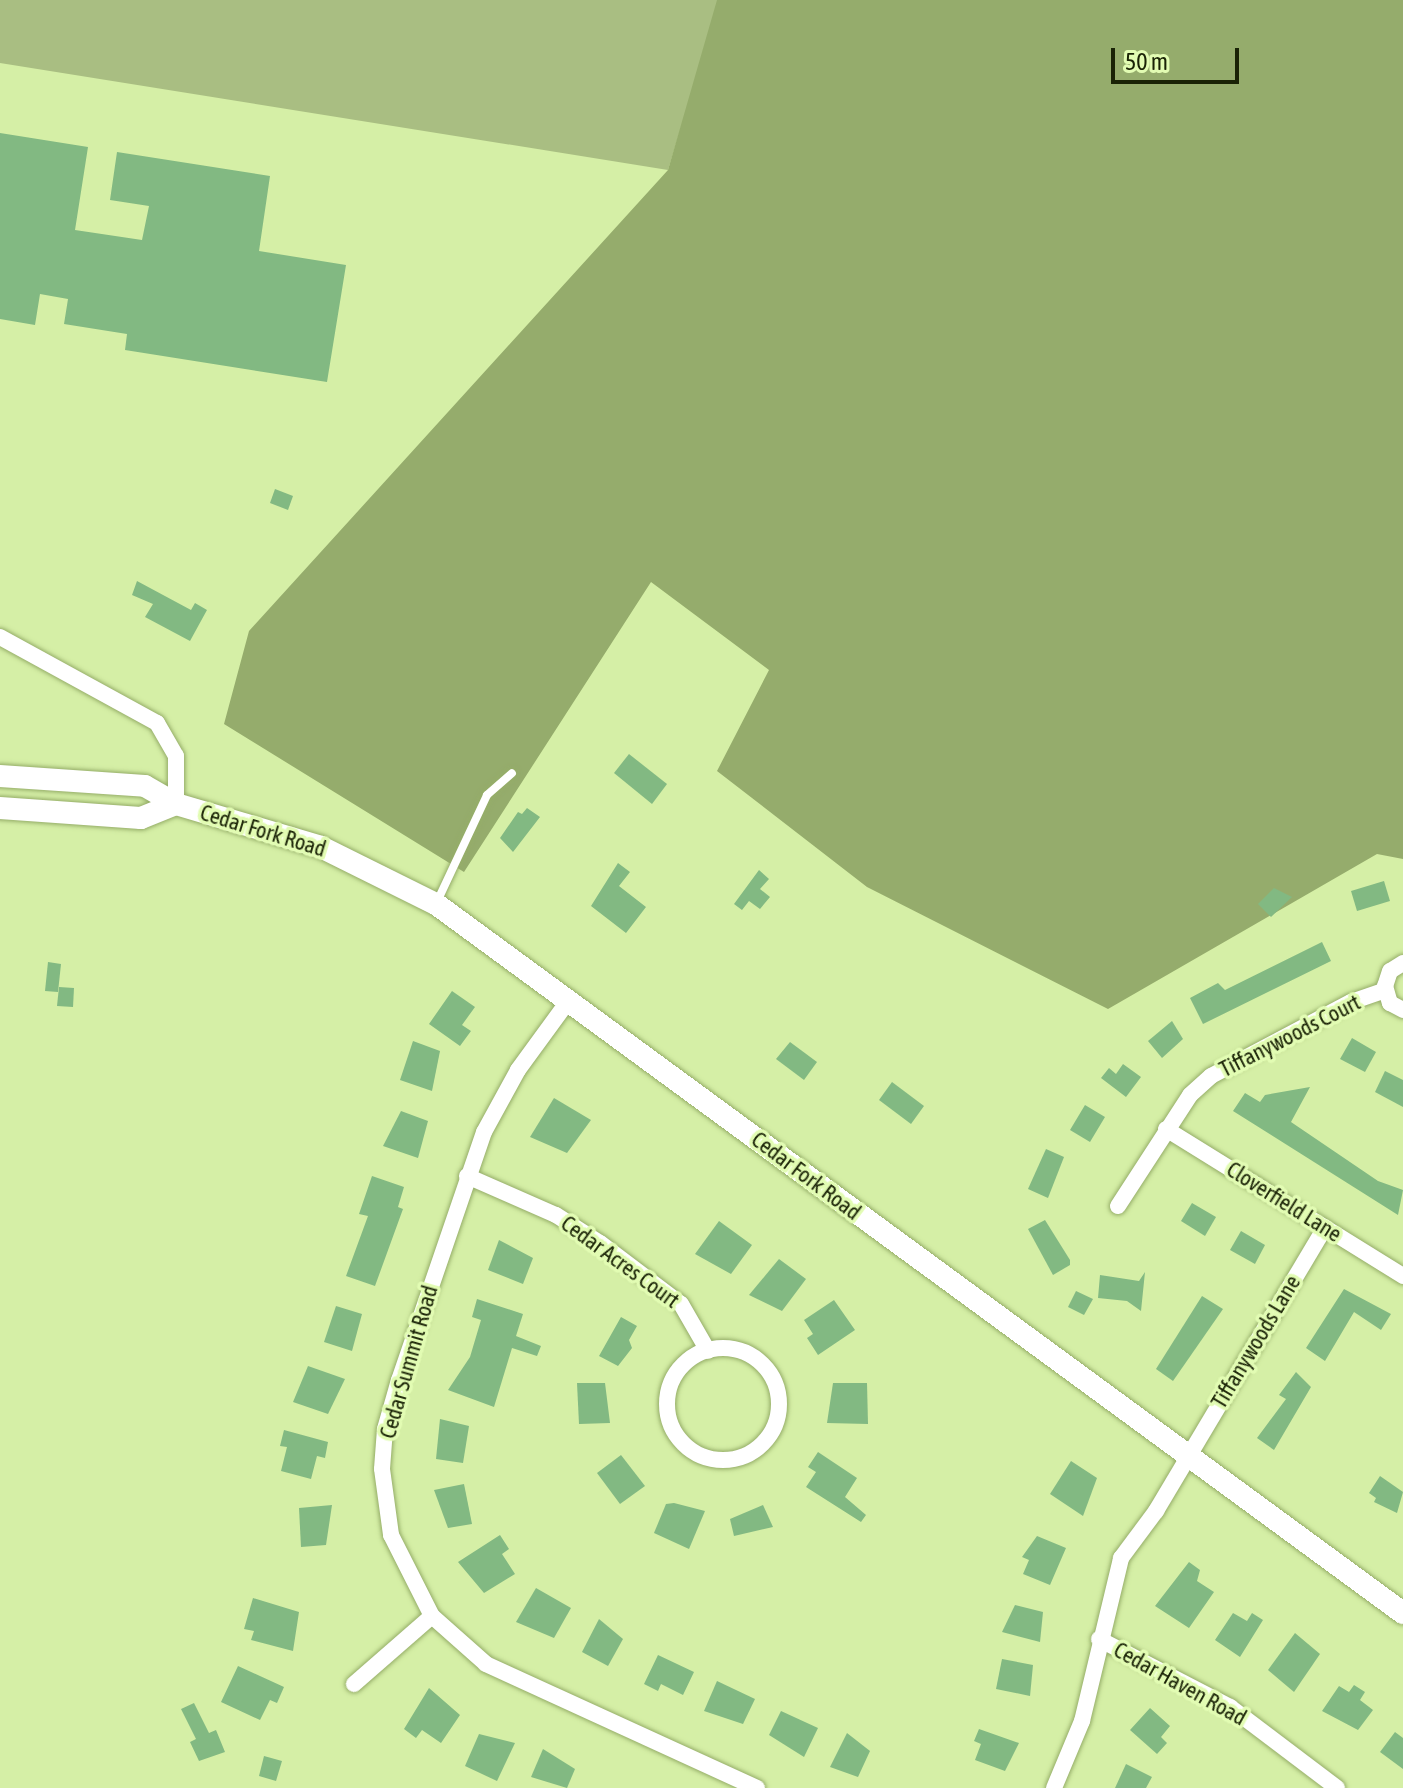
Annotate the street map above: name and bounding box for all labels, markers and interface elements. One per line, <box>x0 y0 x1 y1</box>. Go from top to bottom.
scale bar <box>1115 32 1243 82</box>
text: 50 m <box>1125 48 1168 75</box>
street label: Cedar Fork Road <box>197 799 329 863</box>
street label: Tiffanywoods Court <box>1215 989 1365 1083</box>
street label: Cedar Fork Road <box>746 1126 866 1226</box>
street label: Cloverfield Lane <box>1222 1156 1346 1248</box>
street label: Cedar Acres Court <box>556 1210 684 1314</box>
street label: Tiffanywoods Lane <box>1206 1271 1306 1413</box>
street label: Cedar Summit Road <box>375 1282 443 1442</box>
street label: Cedar Haven Road <box>1109 1637 1251 1731</box>

